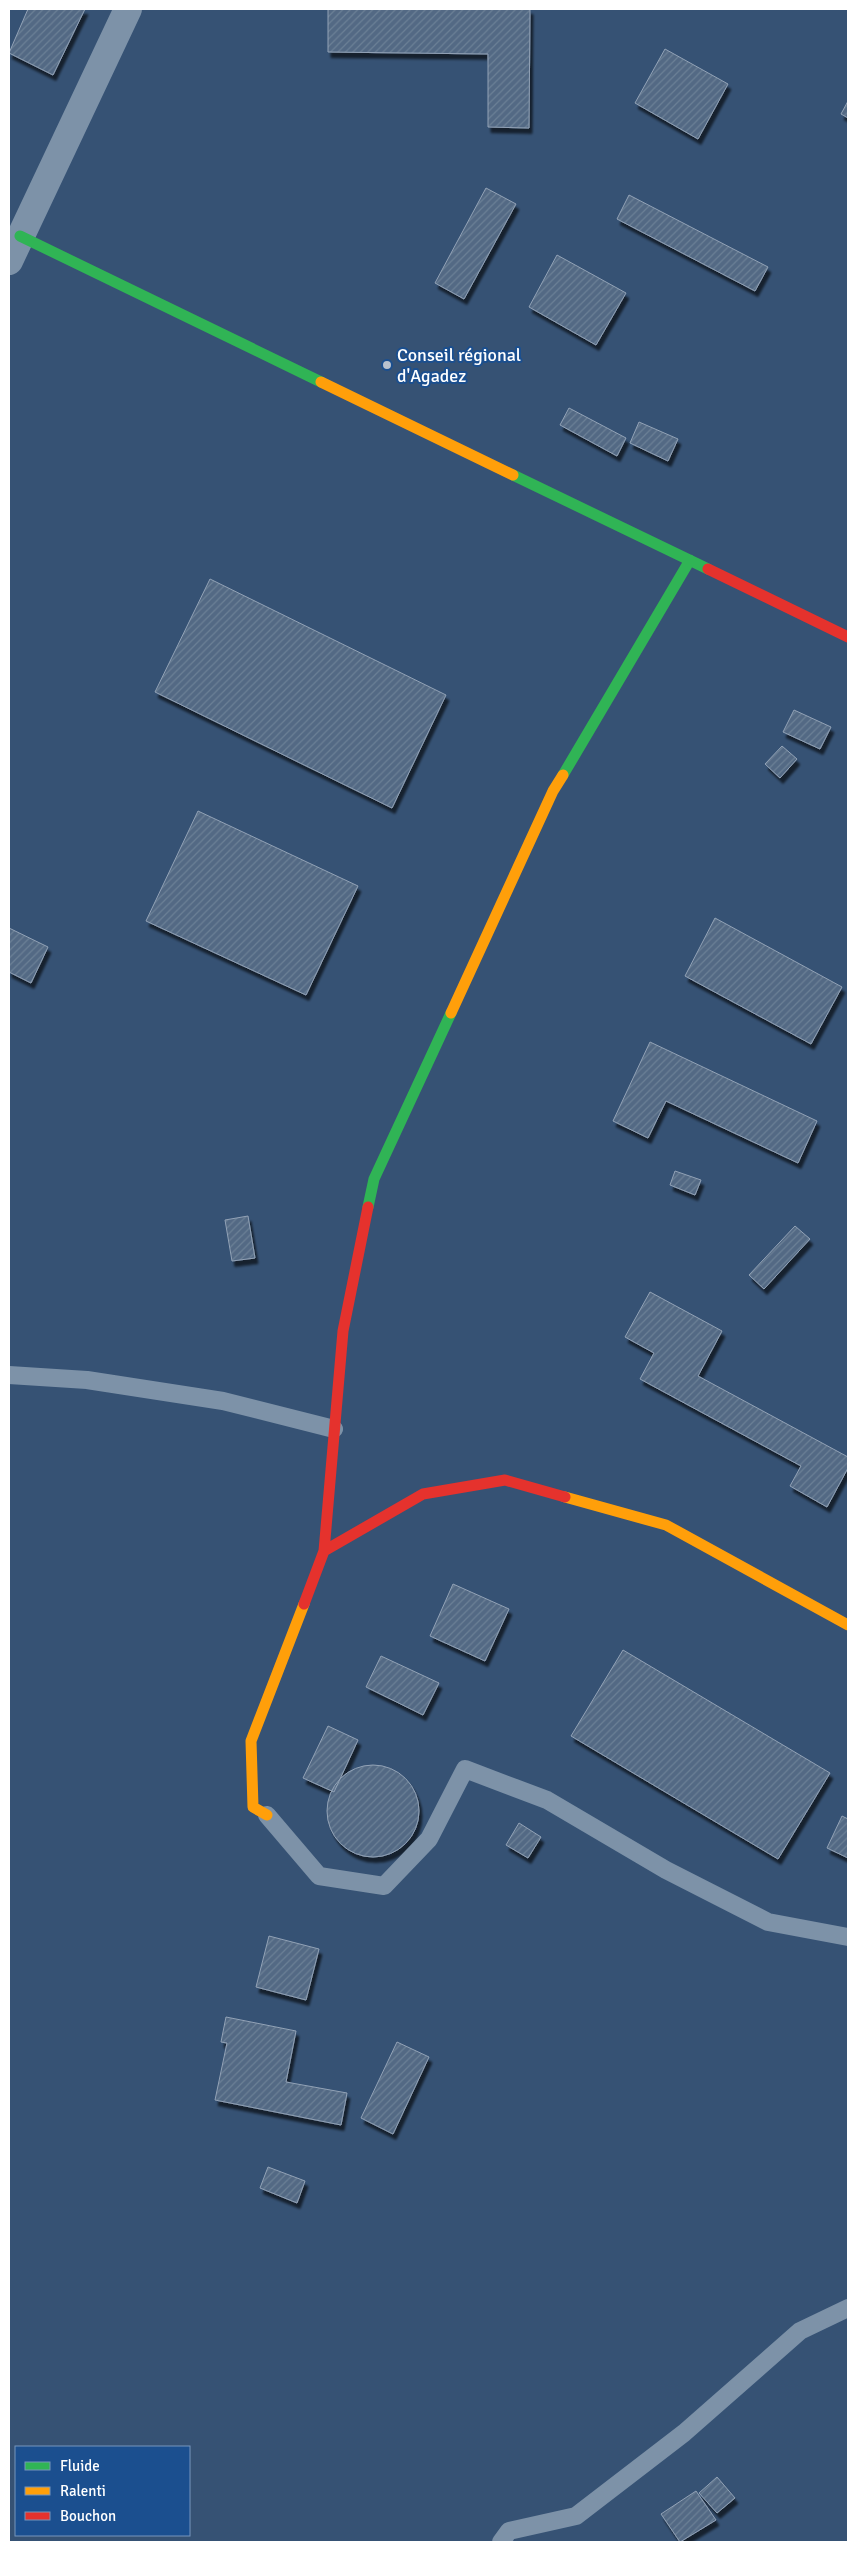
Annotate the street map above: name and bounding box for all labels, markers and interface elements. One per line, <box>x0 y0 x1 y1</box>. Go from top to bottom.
place label: Conseil régional d'Agadez <box>397 344 521 387</box>
marker: Conseil régional d'Agadez <box>381 359 393 371</box>
legend <box>15 2446 190 2536</box>
text: Fluide <box>60 2457 100 2475</box>
text: Ralenti <box>60 2482 106 2500</box>
text: Bouchon <box>60 2507 116 2525</box>

